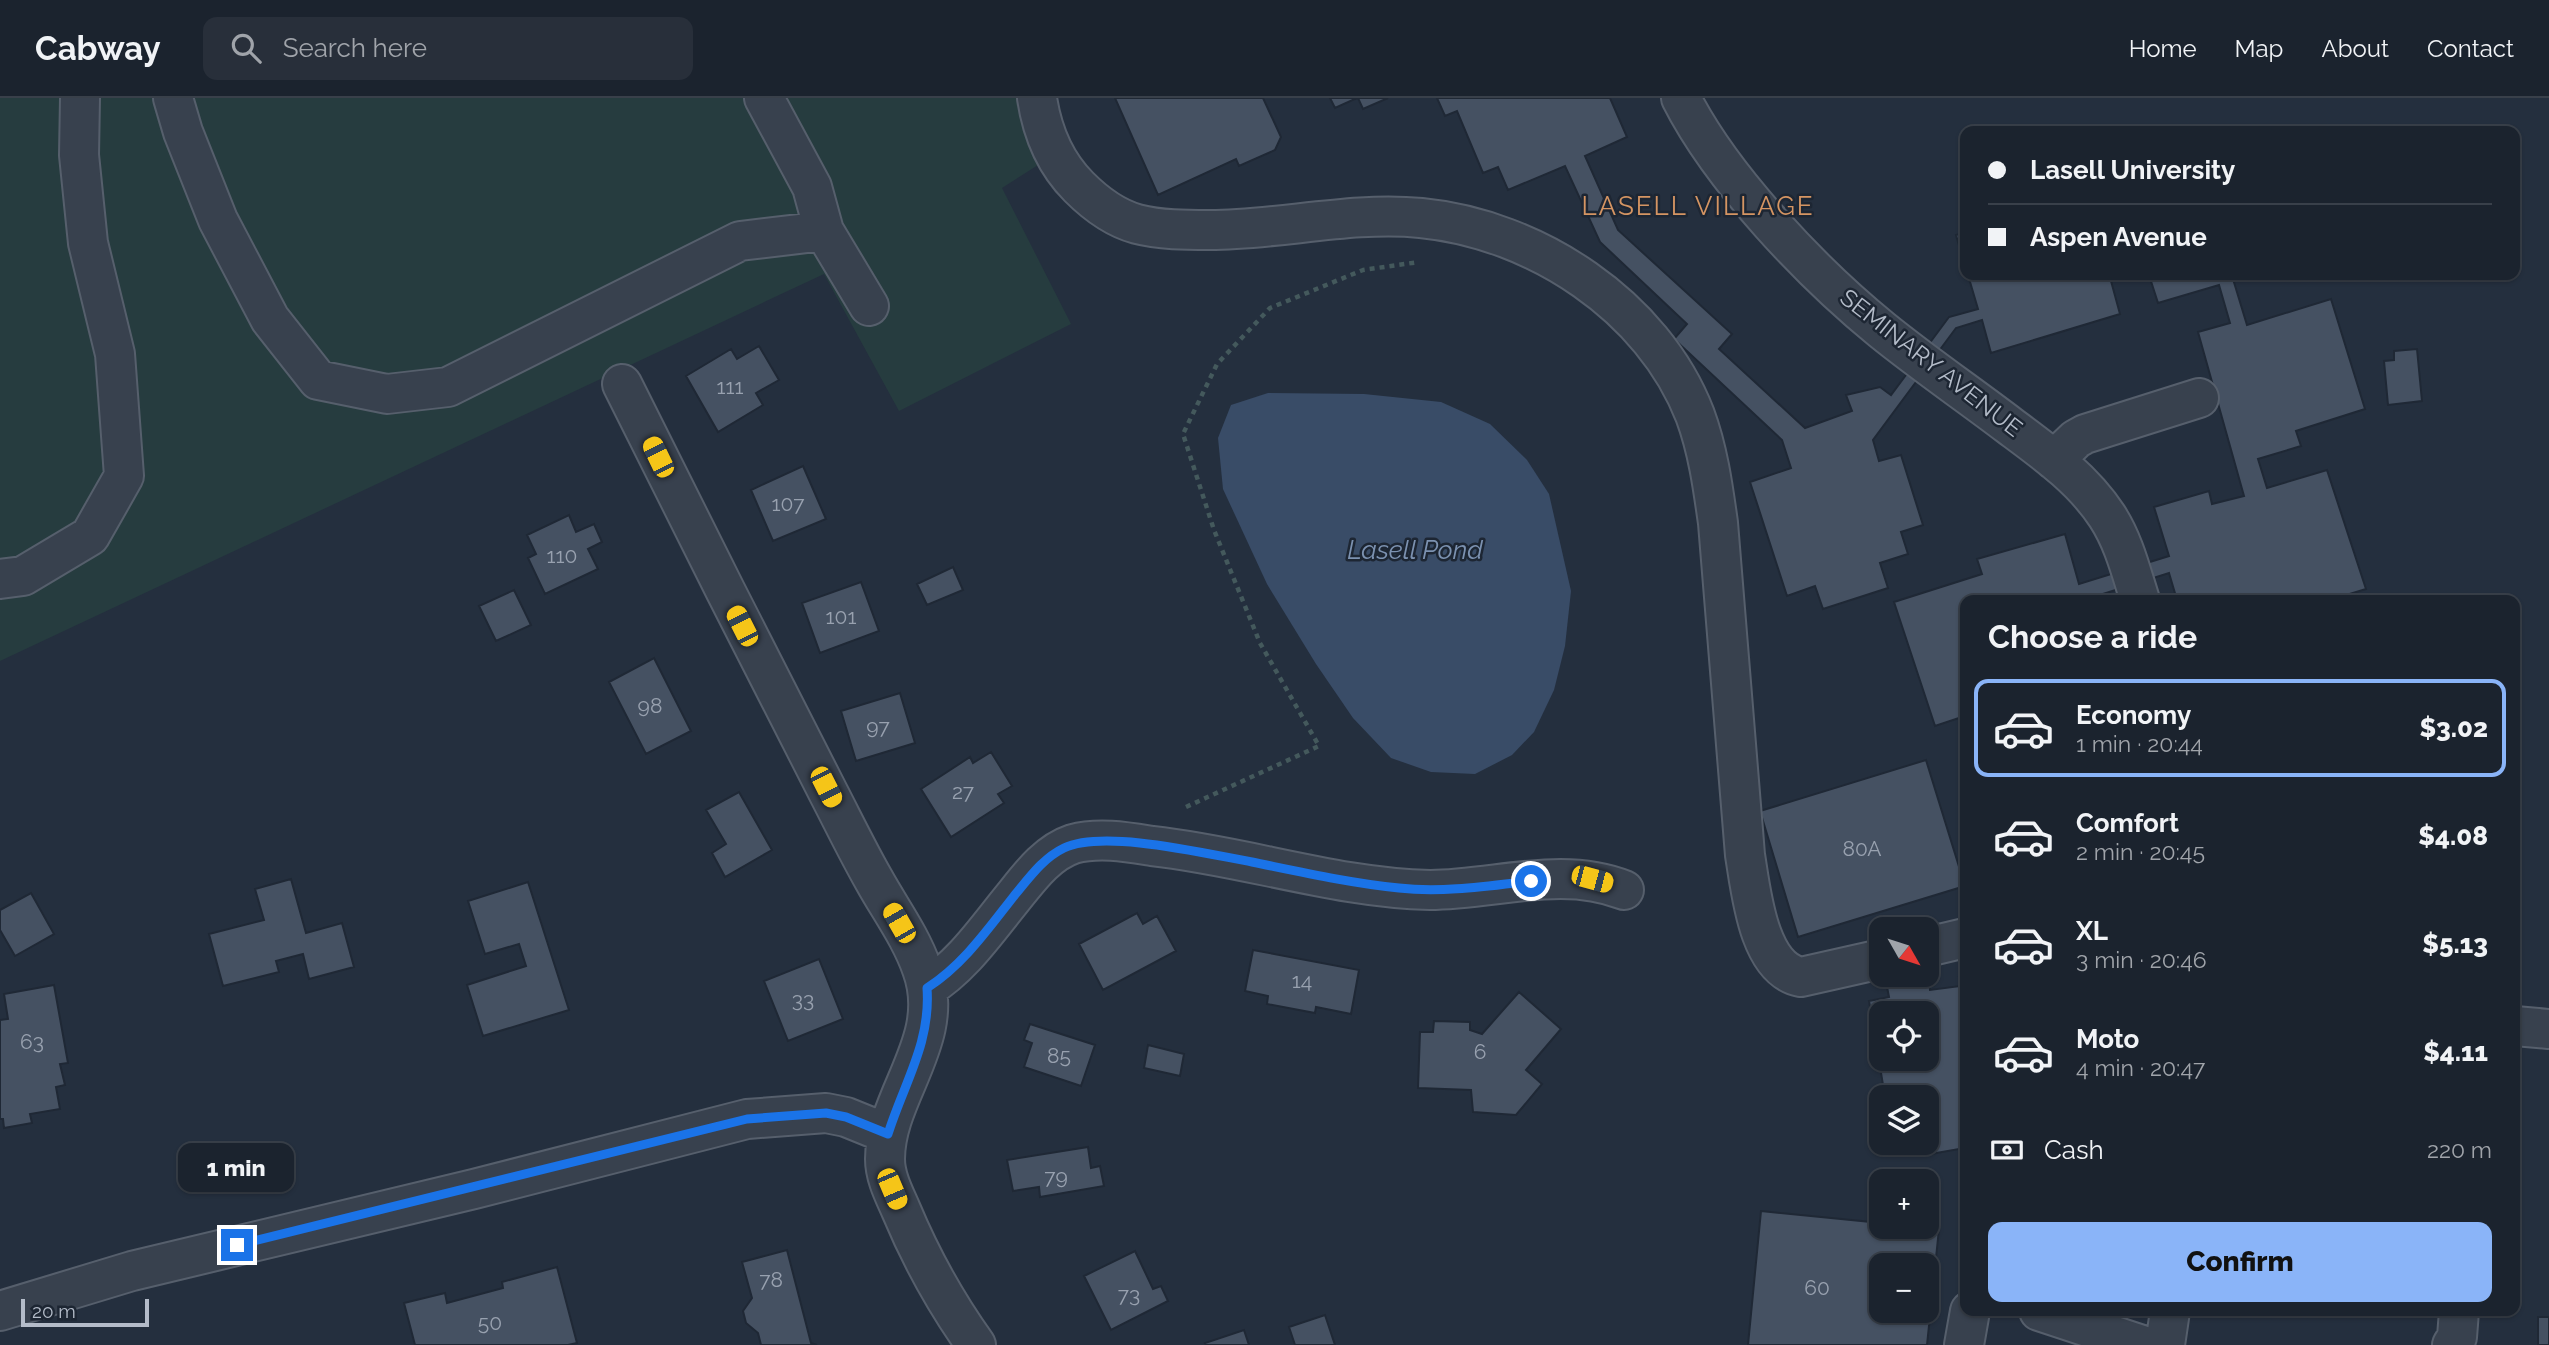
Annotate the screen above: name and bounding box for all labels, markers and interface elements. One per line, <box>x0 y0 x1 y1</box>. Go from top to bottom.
search box <box>203 17 693 80</box>
text: Cabway <box>35 29 161 68</box>
icon: search <box>227 29 265 67</box>
text: Search here <box>283 33 427 63</box>
text: Home <box>2129 34 2197 63</box>
text: Map <box>2235 34 2283 63</box>
text: About <box>2321 34 2389 63</box>
text: Contact <box>2427 34 2514 63</box>
text: Lasell University <box>2030 155 2235 185</box>
district label: LASELL VILLAGE <box>1581 191 1815 221</box>
text: Aspen Avenue <box>2030 222 2207 252</box>
street label: SEMINARY AVENUE <box>1834 283 2028 443</box>
house number: 111 <box>717 374 743 399</box>
car <box>640 434 677 480</box>
house number: 107 <box>772 491 805 516</box>
water label: Lasell Pond <box>1347 535 1483 565</box>
house number: 110 <box>547 543 577 568</box>
car <box>724 603 761 649</box>
house number: 101 <box>826 604 856 629</box>
text: Choose a ride <box>1988 618 2197 655</box>
house number: 98 <box>638 693 662 718</box>
icon: car <box>1992 697 2055 760</box>
text: Economy <box>2076 700 2191 730</box>
text: $3.02 <box>2420 713 2488 743</box>
house number: 97 <box>866 714 890 739</box>
text: 1 min · 20:44 <box>2076 730 2203 757</box>
car <box>808 764 845 810</box>
house number: 27 <box>952 779 975 804</box>
icon: car <box>1992 805 2055 868</box>
text: Comfort <box>2076 808 2179 838</box>
text: $4.08 <box>2418 821 2488 851</box>
house number: 80A <box>1842 836 1882 861</box>
text: 2 min · 20:45 <box>2076 838 2205 865</box>
car <box>1569 863 1616 895</box>
route start <box>1515 865 1547 897</box>
car <box>880 900 919 946</box>
icon: car <box>1992 913 2055 976</box>
text: XL <box>2076 916 2108 946</box>
north arrow <box>1869 917 1939 987</box>
map controls <box>1869 917 1939 1323</box>
text: $5.13 <box>2422 929 2488 959</box>
text: 3 min · 20:46 <box>2076 946 2207 973</box>
house number: 14 <box>1292 968 1312 993</box>
house number: 33 <box>792 987 814 1012</box>
button: locate <box>1869 1001 1939 1071</box>
icon: car <box>1992 1021 2055 1084</box>
text: Moto <box>2076 1024 2139 1054</box>
house number: 63 <box>20 1029 44 1054</box>
text: $4.11 <box>2423 1037 2488 1067</box>
house number: 6 <box>1474 1039 1486 1064</box>
house number: 85 <box>1047 1043 1071 1068</box>
text: 4 min · 20:47 <box>2076 1054 2205 1081</box>
button: layers <box>1869 1085 1939 1155</box>
icon: cash <box>1988 1131 2026 1169</box>
text: Cash <box>2044 1135 2104 1165</box>
text: 220 m <box>2427 1136 2492 1163</box>
callout: 1 min <box>179 1144 295 1192</box>
text: 1 min <box>206 1154 266 1181</box>
house number: 79 <box>1044 1164 1068 1189</box>
car <box>875 1166 910 1212</box>
button: + <box>1869 1169 1939 1239</box>
button: Confirm <box>1988 1222 2492 1302</box>
route end <box>221 1229 253 1261</box>
button: − <box>1869 1253 1939 1323</box>
house number: 78 <box>759 1267 783 1292</box>
house number: 60 <box>1804 1275 1830 1300</box>
house number: 73 <box>1118 1282 1140 1307</box>
scale bar <box>21 1296 149 1328</box>
text: 20 m <box>32 1300 76 1322</box>
house number: 50 <box>478 1310 502 1335</box>

